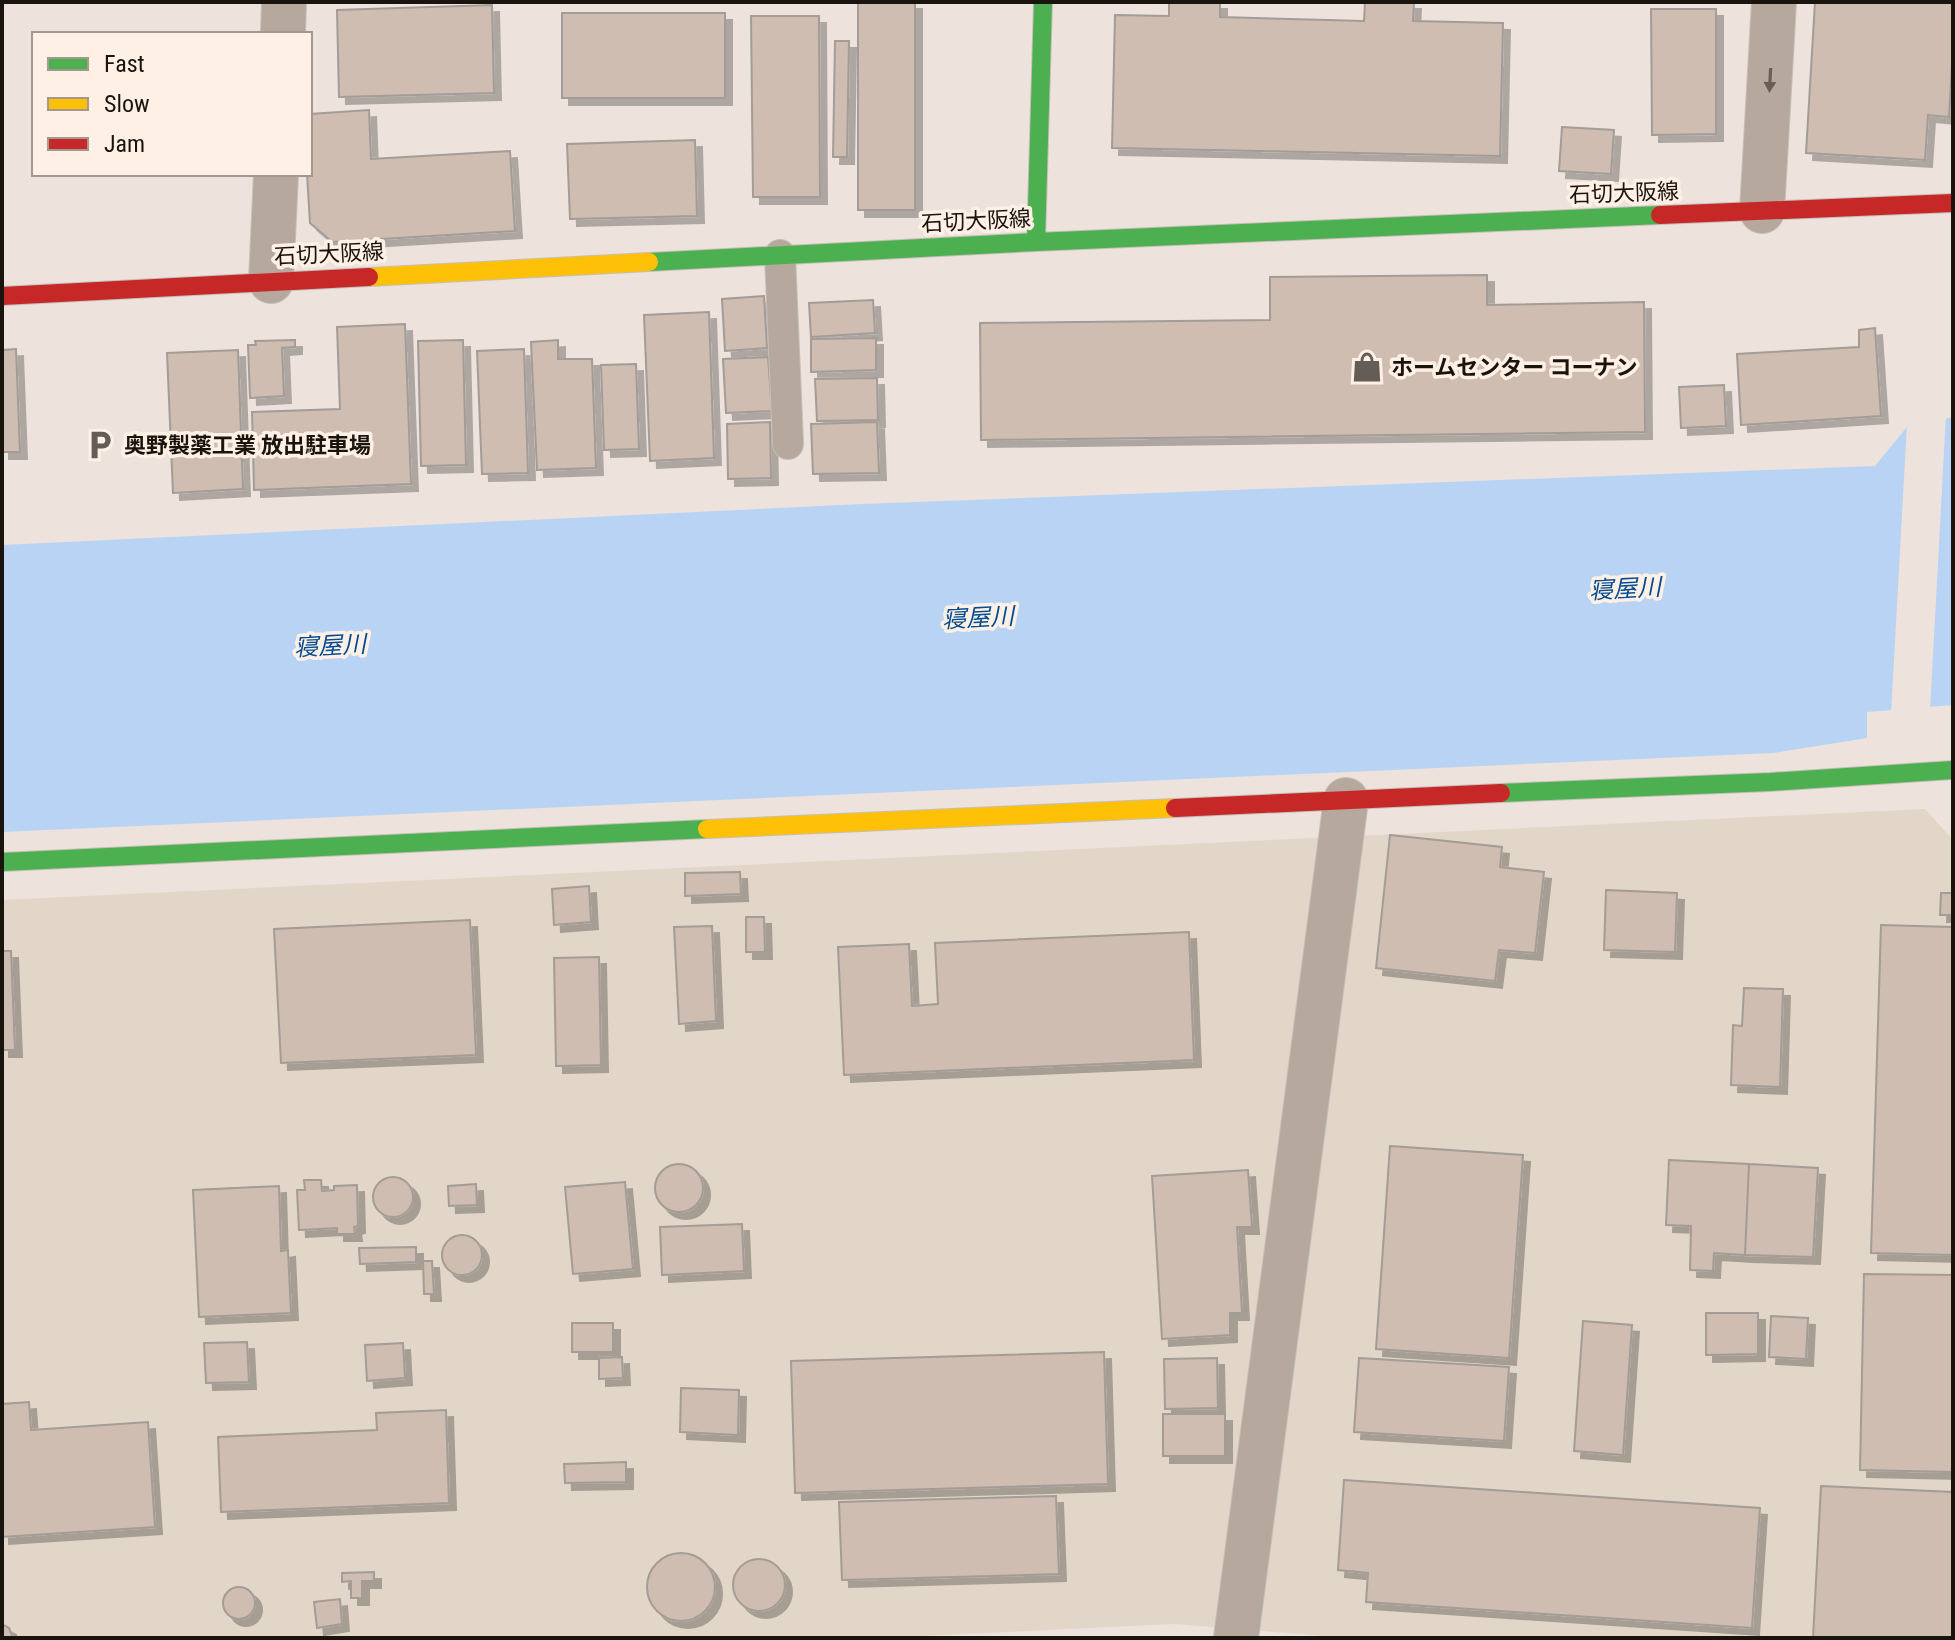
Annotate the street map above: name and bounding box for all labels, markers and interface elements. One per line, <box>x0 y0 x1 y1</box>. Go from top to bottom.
legend <box>32 32 312 176</box>
text: Fast <box>104 50 145 78</box>
one-way arrow <box>1763 68 1776 93</box>
text: Slow <box>104 90 150 118</box>
text: Jam <box>104 130 145 158</box>
street label: 石切大阪線 <box>1569 179 1679 207</box>
street label: 石切大阪線 <box>920 206 1032 236</box>
street label: 石切大阪線 <box>273 239 385 269</box>
shop icon: ホームセンター コーナン <box>1350 350 1384 384</box>
place label: ホームセンター コーナン <box>1391 355 1637 380</box>
parking icon: 奥野製薬工業 放出駐車場 <box>83 428 117 462</box>
place label: 奥野製薬工業 放出駐車場 <box>124 433 371 458</box>
water label: 寝屋川 <box>1588 573 1665 605</box>
water label: 寝屋川 <box>941 602 1018 634</box>
water label: 寝屋川 <box>293 630 370 662</box>

